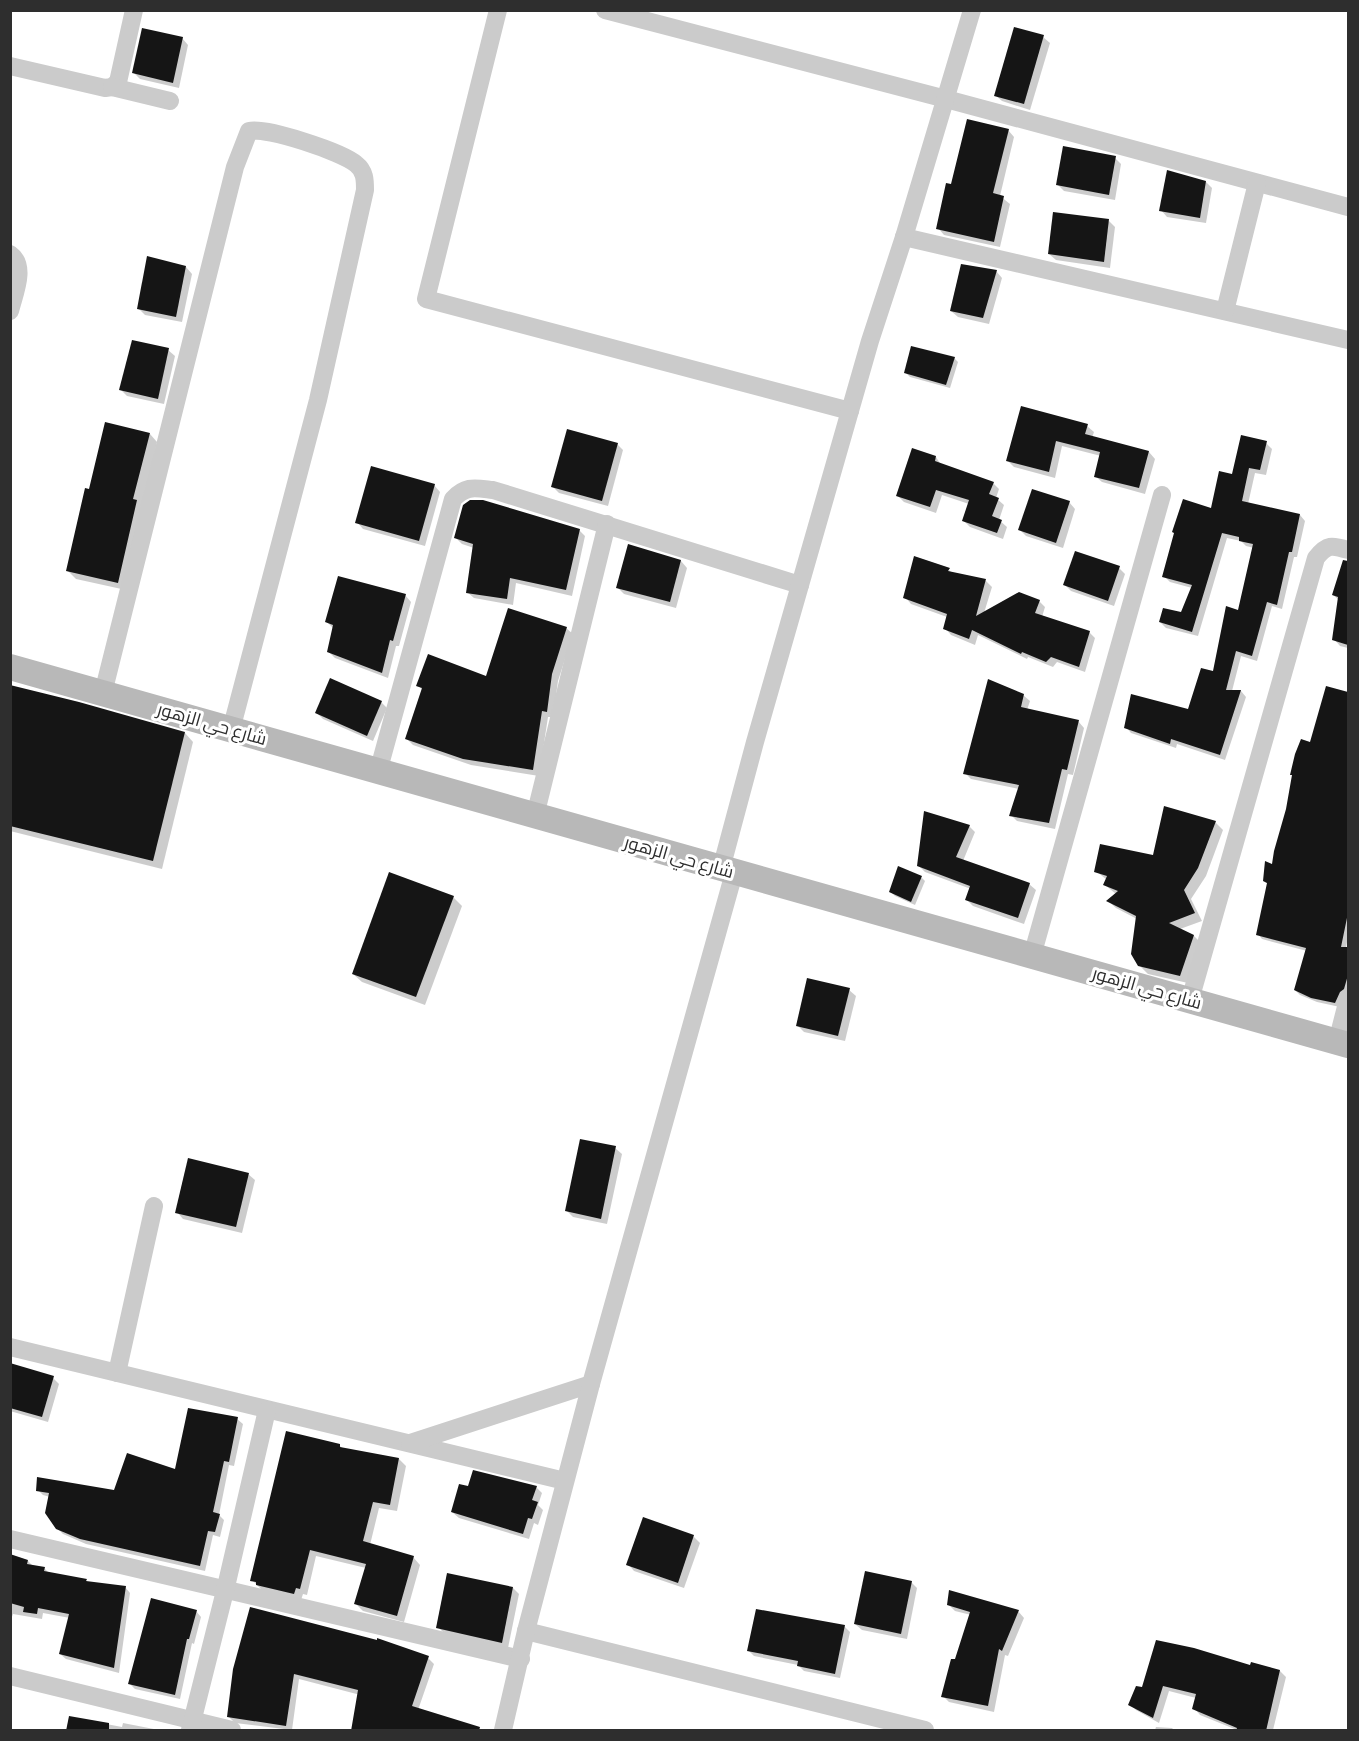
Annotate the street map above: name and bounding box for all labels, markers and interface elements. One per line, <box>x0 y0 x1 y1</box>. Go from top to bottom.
street label: شارع حي الزهور <box>153 697 270 753</box>
street label: شارع حي الزهور <box>620 830 737 886</box>
street label: شارع حي الزهور <box>1088 961 1205 1017</box>

